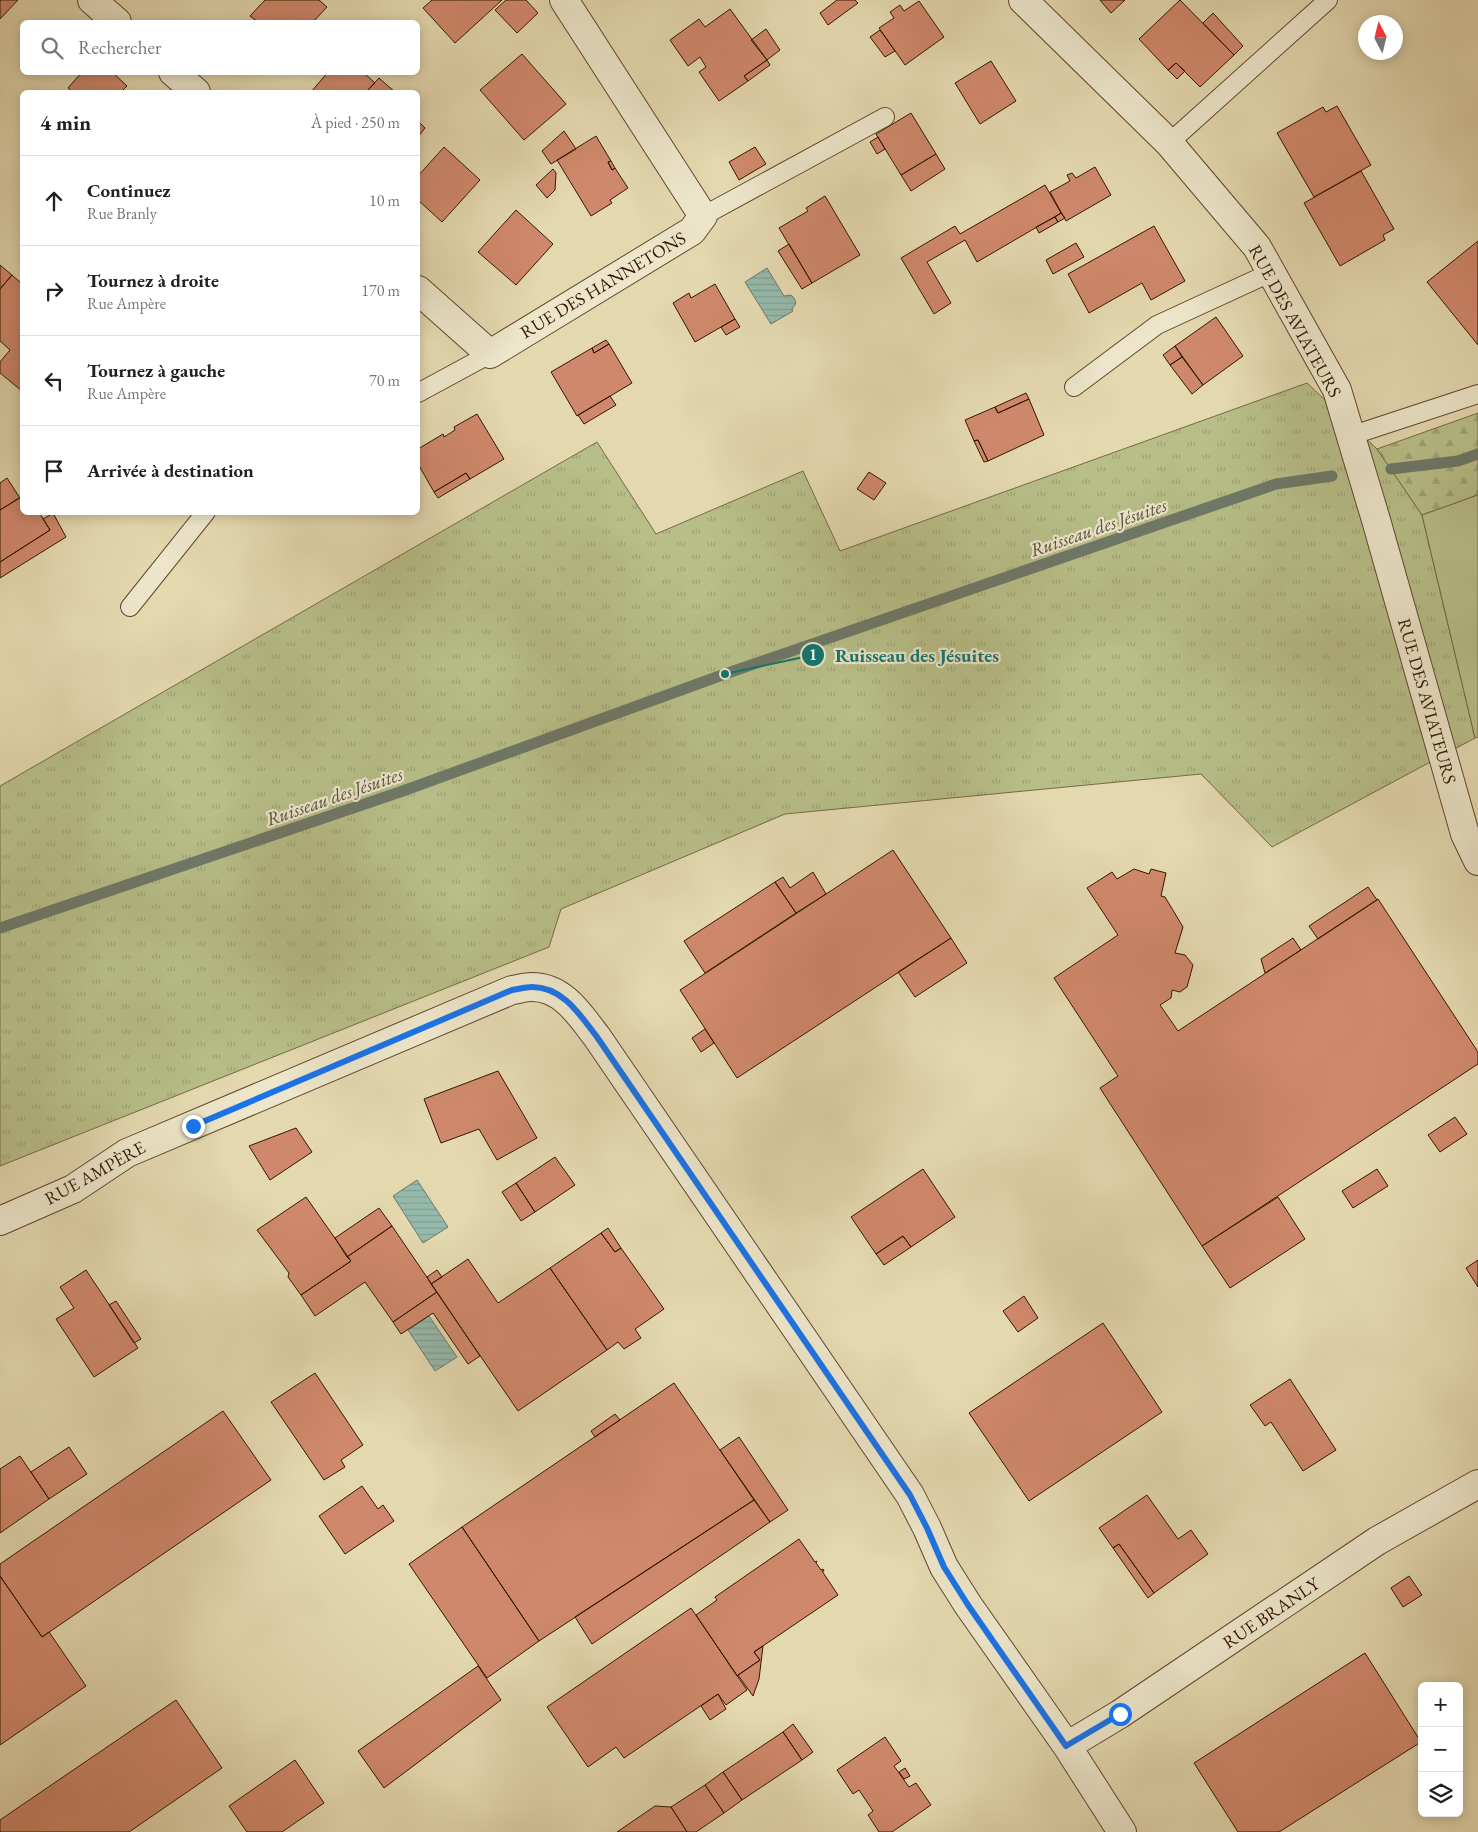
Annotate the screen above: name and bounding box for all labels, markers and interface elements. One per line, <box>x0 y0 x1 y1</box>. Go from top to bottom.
north arrow <box>1358 15 1403 60</box>
search box <box>20 20 420 75</box>
icon: search <box>38 34 66 62</box>
text: Rechercher <box>78 35 161 60</box>
text: 4 min <box>40 109 91 136</box>
text: À pied · 250 m <box>311 112 400 133</box>
text: Continuez <box>87 178 171 203</box>
icon: ahead <box>40 187 68 215</box>
text: 10 m <box>369 190 400 211</box>
text: Rue Branly <box>87 203 157 224</box>
street label: RUE DES HANNETONS <box>516 226 690 343</box>
street label: RUE DES AVIATEURS <box>1244 240 1347 401</box>
text: Tournez à droite <box>87 268 219 293</box>
icon: right <box>40 277 68 305</box>
text: 170 m <box>361 280 400 301</box>
text: Rue Ampère <box>87 293 166 314</box>
text: Tournez à gauche <box>87 358 225 383</box>
icon: left <box>40 367 68 395</box>
text: 70 m <box>369 370 400 391</box>
text: Rue Ampère <box>87 383 166 404</box>
icon: arrive <box>40 457 68 485</box>
text: Arrivée à destination <box>87 458 254 483</box>
water label: Ruisseau des Jésuites <box>1027 492 1171 563</box>
street label: RUE DES AVIATEURS <box>1393 615 1462 786</box>
callout: Ruisseau des Jésuites <box>800 638 1009 672</box>
text: Ruisseau des Jésuites <box>835 643 999 668</box>
text: 1 <box>809 645 817 664</box>
water label: Ruisseau des Jésuites <box>263 761 407 832</box>
route end <box>182 1115 205 1138</box>
street label: RUE AMPÈRE <box>40 1135 149 1210</box>
street label: RUE BRANLY <box>1218 1571 1325 1653</box>
map controls <box>1418 1682 1463 1817</box>
button: + <box>1418 1682 1463 1727</box>
route start <box>1109 1703 1132 1726</box>
button: − <box>1418 1727 1463 1772</box>
button: layers <box>1418 1772 1463 1817</box>

